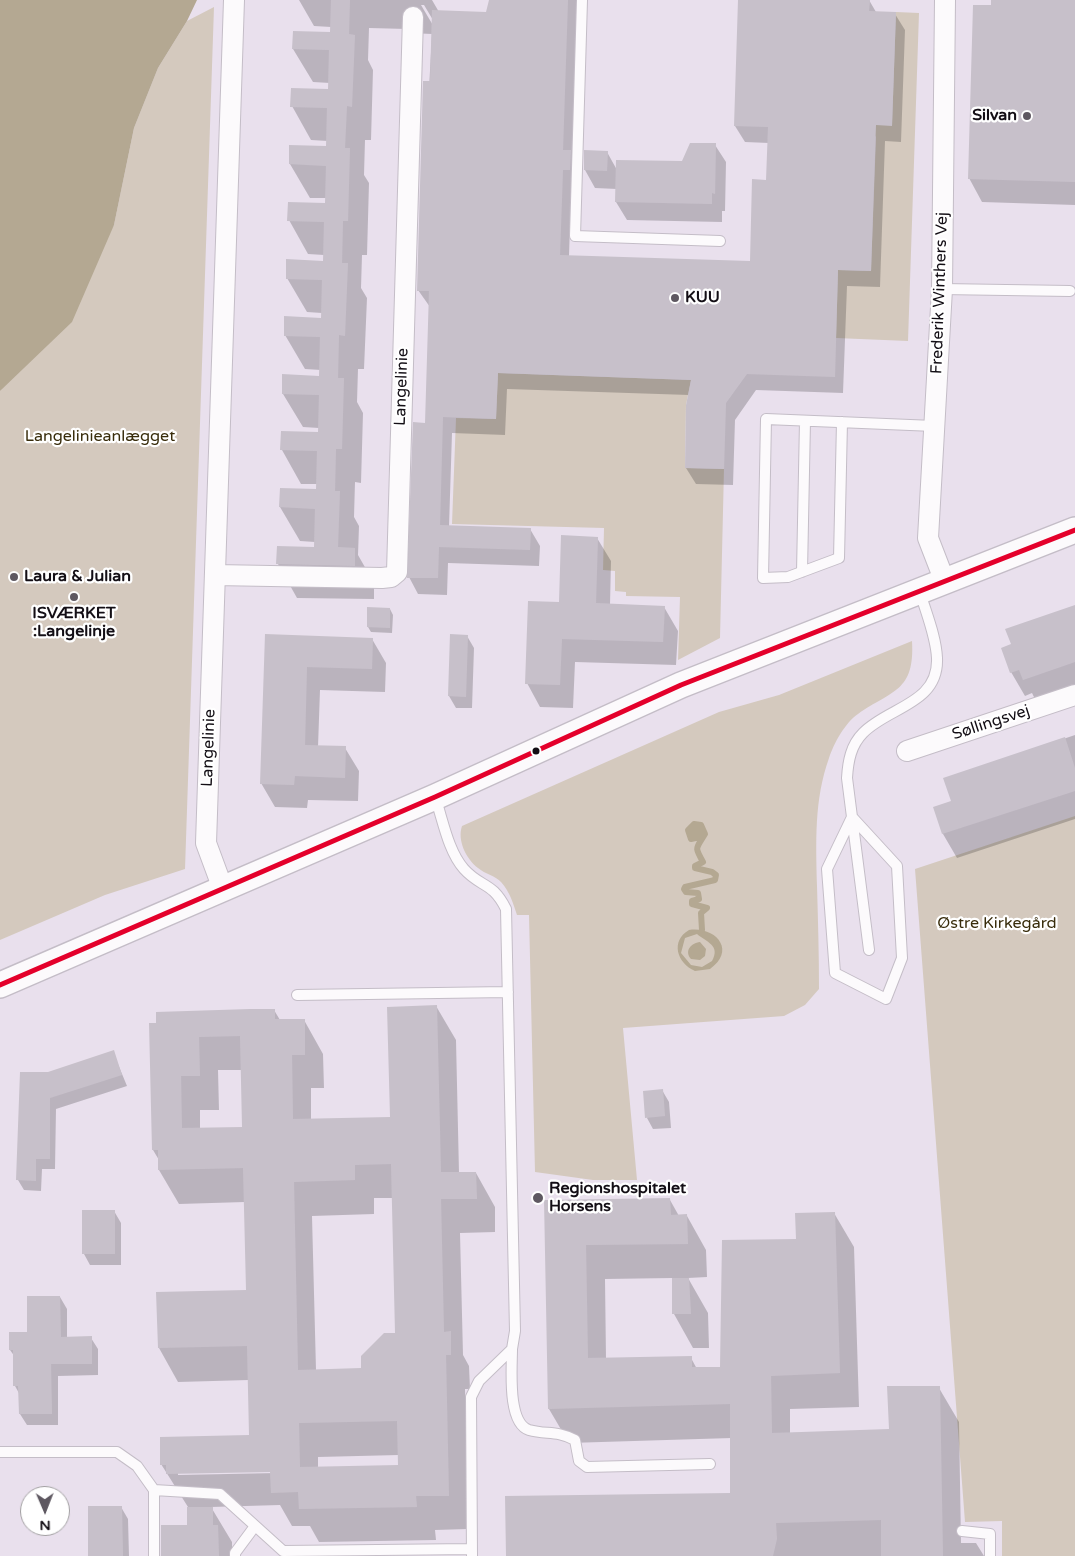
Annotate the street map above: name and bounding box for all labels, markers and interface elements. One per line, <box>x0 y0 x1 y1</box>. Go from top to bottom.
place label: Silvan <box>972 106 1017 126</box>
marker: Silvan <box>1021 110 1033 122</box>
street label: Frederik Winthers Vej <box>928 212 952 374</box>
place label: KUU <box>685 288 720 308</box>
marker: KUU <box>669 292 681 304</box>
street label: Langelinie <box>391 348 413 426</box>
park label: Langelinieanlægget <box>25 427 175 447</box>
place label: Laura & Julian <box>24 567 131 587</box>
marker: Laura & Julian <box>8 571 20 583</box>
marker: ISVÆRKET :Langelinje <box>68 591 80 603</box>
place label: ISVÆRKET :Langelinje <box>32 604 116 642</box>
street label: Søllingsvej <box>950 701 1032 745</box>
street label: Langelinie <box>198 709 220 787</box>
unlabelled marker <box>531 746 541 756</box>
park label: Østre Kirkegård <box>937 914 1057 934</box>
place label: Regionshospitalet Horsens <box>549 1179 686 1217</box>
marker: Regionshospitalet Horsens <box>531 1191 545 1205</box>
north arrow <box>20 1486 70 1536</box>
text: N <box>39 1517 51 1534</box>

